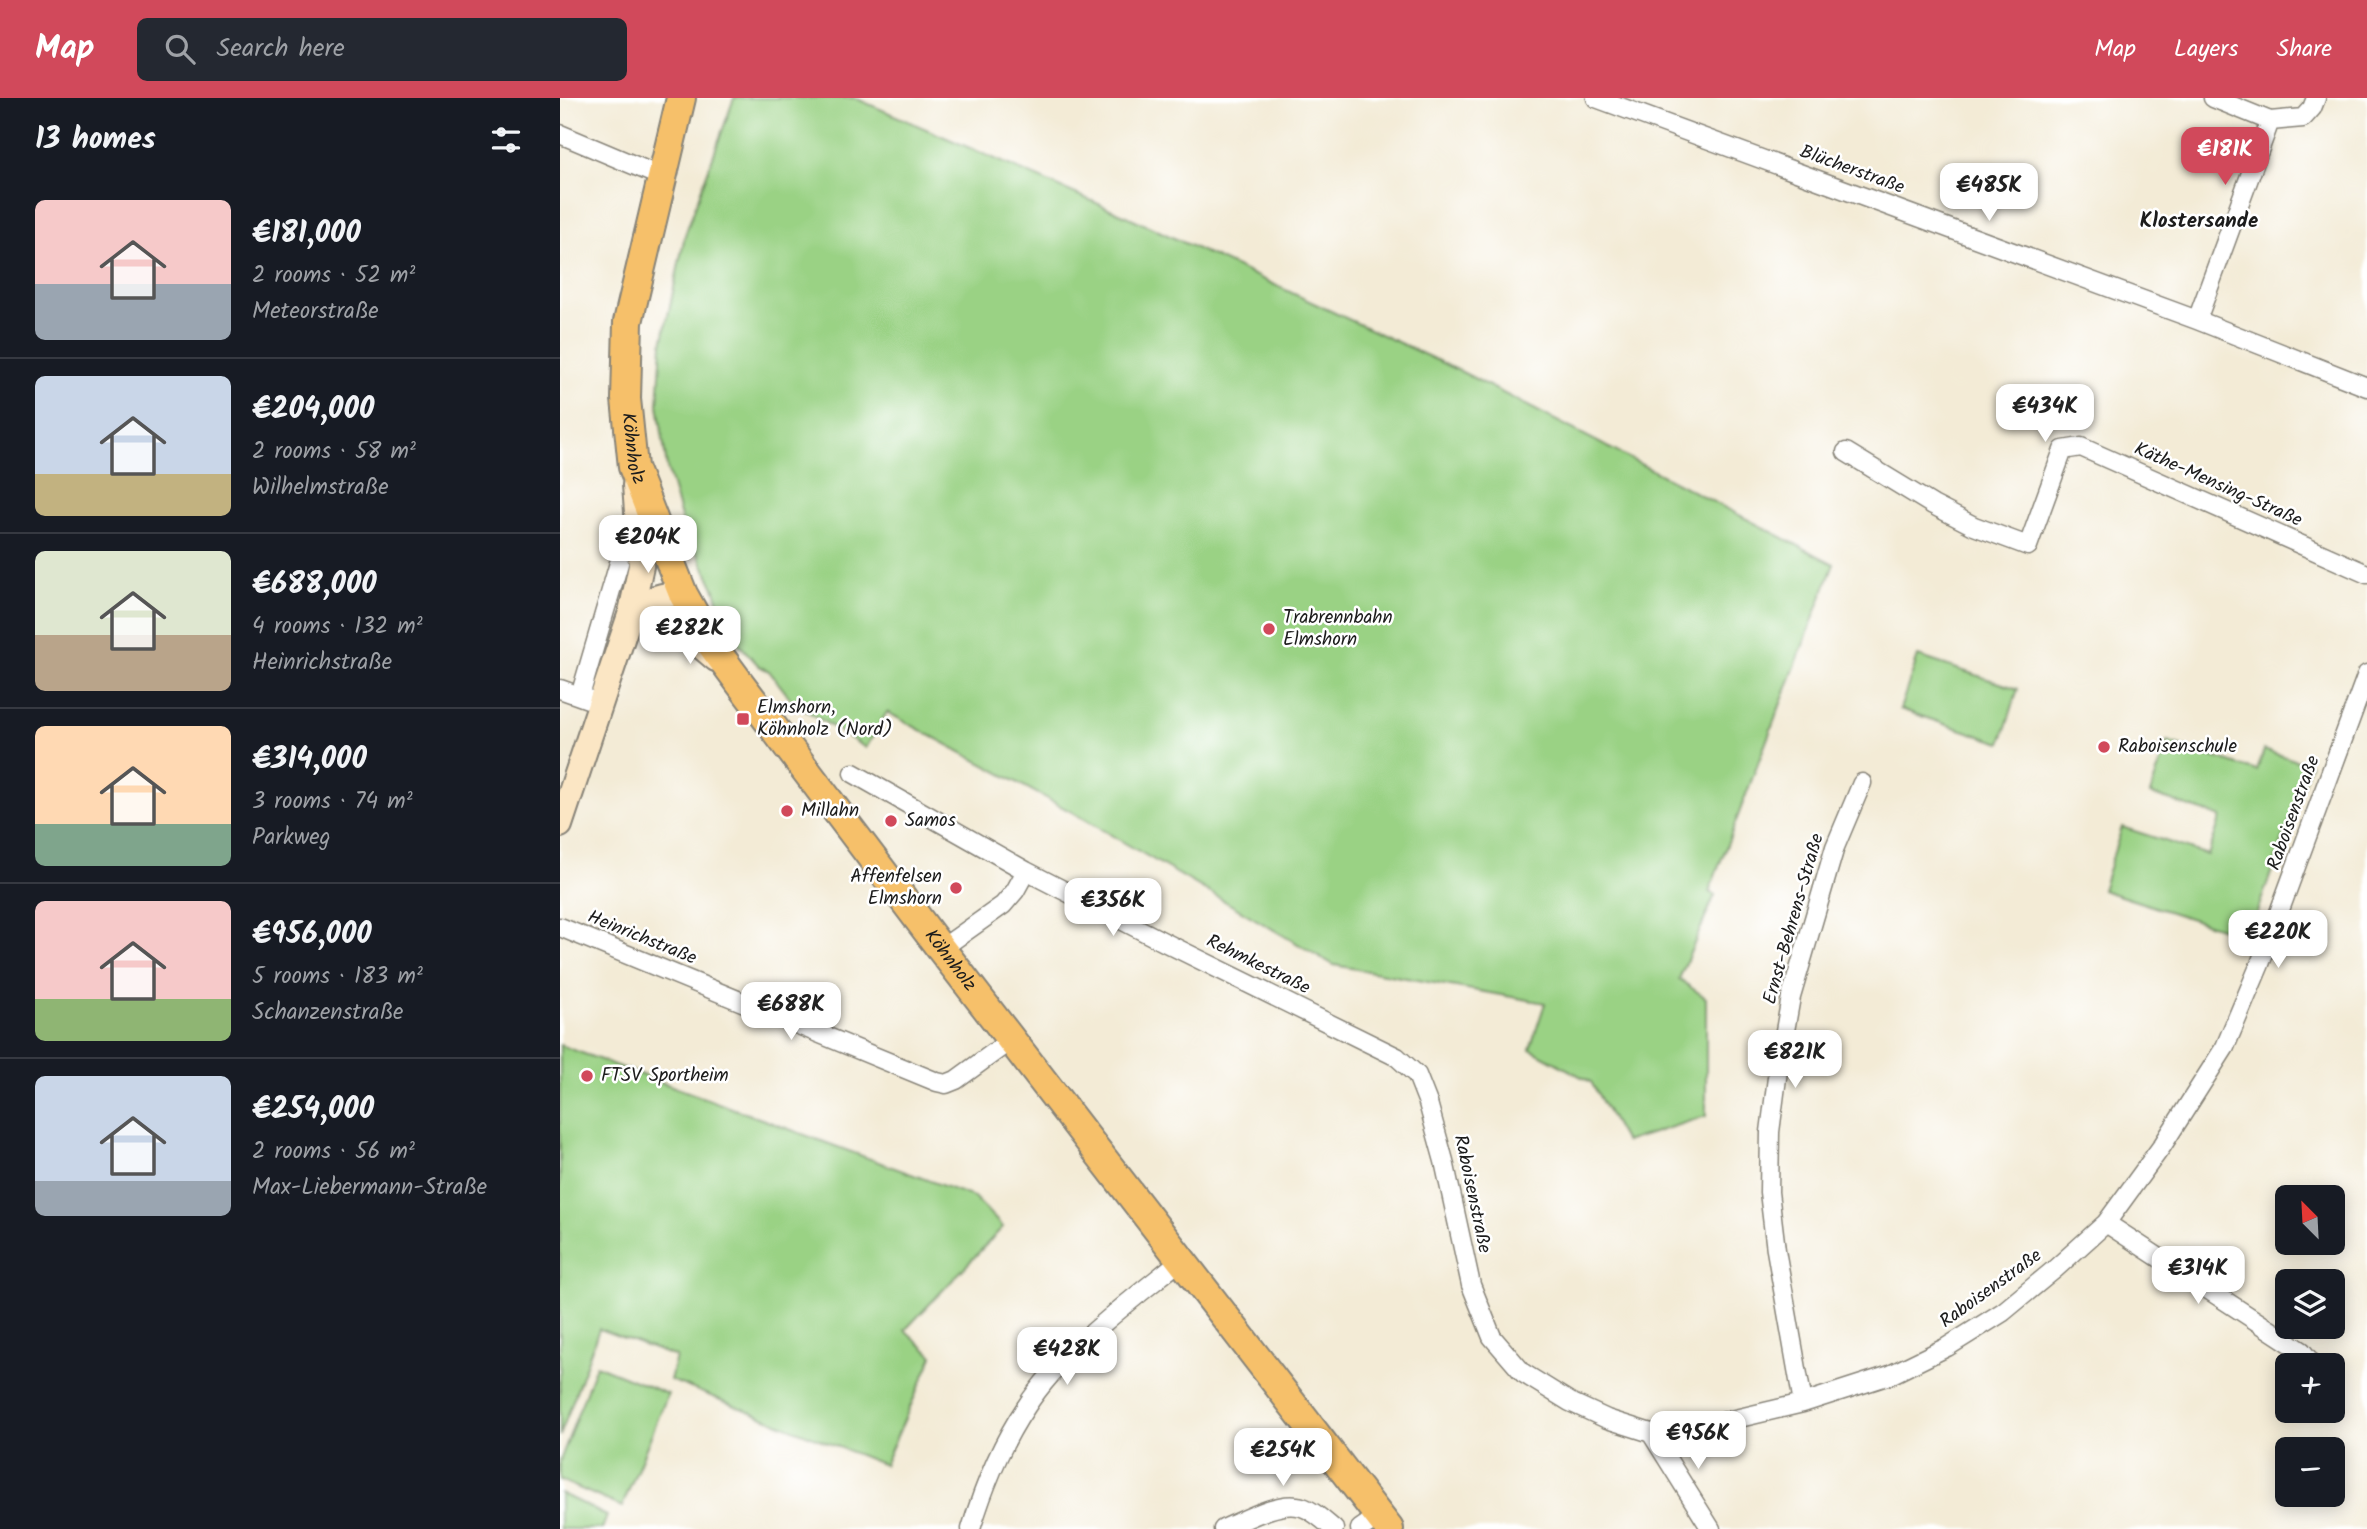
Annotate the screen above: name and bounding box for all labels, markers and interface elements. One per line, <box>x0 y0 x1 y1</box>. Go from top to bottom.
search box <box>137 18 627 81</box>
text: Map <box>35 23 95 76</box>
text: Search here <box>217 28 345 70</box>
icon: search <box>161 30 199 68</box>
text: Map <box>2094 30 2136 69</box>
text: Layers <box>2174 30 2238 69</box>
text: Share <box>2276 30 2332 69</box>
text: 13 homes <box>35 116 156 164</box>
icon: filters <box>487 121 525 159</box>
pin: €181K <box>2176 127 2274 187</box>
text: €181K <box>2197 132 2253 168</box>
street label: Blücherstraße <box>1795 137 1909 203</box>
pin: €485K <box>1940 164 2038 223</box>
text: €485K <box>1956 168 2022 204</box>
district label: Klostersande <box>2140 205 2258 238</box>
text: €181,000 <box>252 210 361 258</box>
icon: home <box>91 228 175 312</box>
text: 2 rooms · 52 m² <box>252 258 415 294</box>
text: Meteorstraße <box>252 294 379 330</box>
pin: €434K <box>1996 384 2094 444</box>
text: €204,000 <box>252 386 374 434</box>
text: €434K <box>2012 389 2078 425</box>
icon: home <box>91 404 175 488</box>
street label: Köhnholz <box>612 411 653 489</box>
text: 2 rooms · 58 m² <box>252 434 416 470</box>
street label: Käthe-Mensing-Straße <box>2129 434 2307 536</box>
text: Wilhelmstraße <box>252 470 389 506</box>
pin: €204K <box>599 516 697 575</box>
text: €204K <box>615 520 681 556</box>
text: €688,000 <box>252 561 377 609</box>
icon: home <box>91 579 175 663</box>
place label: Trabrennbahn Elmshorn <box>1283 603 1393 655</box>
pin: €282K <box>641 606 739 666</box>
text: 4 rooms · 132 m² <box>252 609 423 645</box>
text: €282K <box>656 611 724 647</box>
marker: Trabrennbahn Elmshorn <box>1261 621 1277 637</box>
text: Heinrichstraße <box>252 645 392 681</box>
place label: Elmshorn, Köhnholz (Nord) <box>757 693 893 745</box>
marker: Elmshorn, Köhnholz (Nord) <box>735 711 751 727</box>
place label: Raboisenschule <box>2118 732 2237 762</box>
text: €314,000 <box>252 736 367 784</box>
marker: Raboisenschule <box>2096 739 2112 755</box>
street label: Raboisenstraße <box>2259 751 2329 875</box>
icon: home <box>91 754 175 838</box>
text: 3 rooms · 74 m² <box>252 784 413 820</box>
place label: Millahn <box>801 796 859 826</box>
marker: Millahn <box>779 803 795 819</box>
place label: Samos <box>905 806 956 836</box>
marker: Samos <box>883 813 899 829</box>
text: Parkweg <box>252 820 330 856</box>
street label: Ernst-Behrens-Straße <box>1755 830 1833 1008</box>
place label: Affenfelsen Elmshorn <box>850 862 942 914</box>
pin: €356K <box>1064 878 1162 938</box>
marker: Affenfelsen Elmshorn <box>948 880 964 896</box>
text: €356K <box>1080 883 1146 919</box>
street label: Heinrichstraße <box>583 902 702 974</box>
pin: €220K <box>2229 910 2327 970</box>
text: €956,000 <box>252 911 372 959</box>
text: €220K <box>2244 915 2312 951</box>
street label: Köhnholz <box>916 923 984 998</box>
street label: Rehmkestraße <box>1201 927 1316 1003</box>
icon: home <box>91 929 175 1013</box>
text: 5 rooms · 183 m² <box>252 959 423 995</box>
pin: €688K <box>742 982 840 1042</box>
text: €688K <box>757 987 825 1023</box>
text: Schanzenstraße <box>252 995 403 1031</box>
pin: €821K <box>1746 1030 1844 1090</box>
text: €821K <box>1764 1035 1826 1071</box>
place label: FTSV Sportheim <box>601 1061 729 1091</box>
marker: FTSV Sportheim <box>579 1068 595 1084</box>
text: €254,000 <box>252 1086 374 1134</box>
icon: home <box>91 1104 175 1188</box>
street label: Raboisenstraße <box>1445 1132 1499 1256</box>
text: 2 rooms · 56 m² <box>252 1134 415 1170</box>
text: Max-Liebermann-Straße <box>252 1170 487 1206</box>
north arrow <box>2275 1185 2345 1255</box>
map controls <box>2275 1185 2345 1507</box>
street label: Raboisenstraße <box>1934 1241 2049 1336</box>
pin: €314K <box>2149 1246 2247 1306</box>
text: €314K <box>2168 1251 2228 1287</box>
button: layers <box>2275 1269 2345 1339</box>
pin: €428K <box>1018 1328 1116 1387</box>
text: €428K <box>1033 1332 1101 1368</box>
button: + <box>2275 1353 2345 1423</box>
pin: €956K <box>1649 1412 1747 1471</box>
text: €956K <box>1666 1416 1730 1452</box>
pin: €254K <box>1234 1428 1332 1488</box>
text: €254K <box>1250 1433 1316 1469</box>
button: − <box>2275 1437 2345 1507</box>

